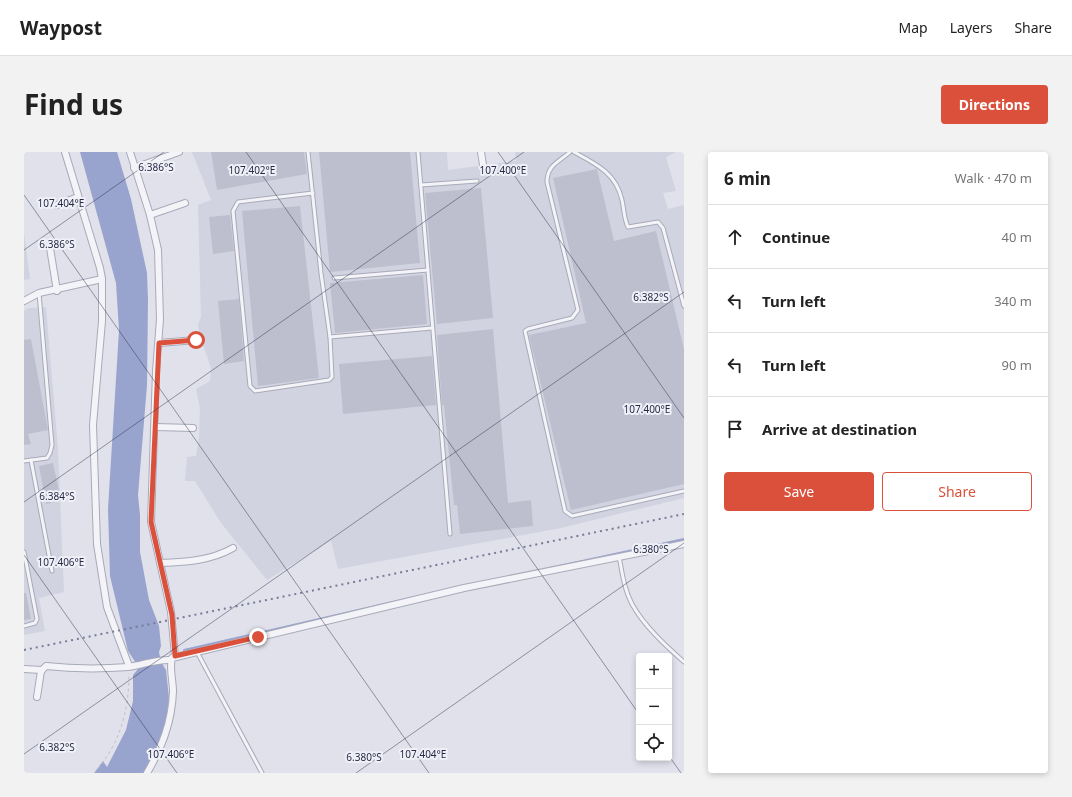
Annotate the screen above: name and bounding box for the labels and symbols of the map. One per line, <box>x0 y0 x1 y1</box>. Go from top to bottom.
text: 6.386°S <box>138 160 174 174</box>
text: 107.402°E <box>229 163 275 177</box>
text: 107.400°E <box>480 163 526 177</box>
text: 107.404°E <box>38 196 84 210</box>
text: 6.386°S <box>39 237 75 251</box>
text: 6.382°S <box>633 290 669 304</box>
route start <box>187 331 205 349</box>
text: 107.400°E <box>624 402 670 416</box>
text: 6.384°S <box>39 489 75 503</box>
text: 6.380°S <box>633 542 669 556</box>
text: 107.406°E <box>38 555 84 569</box>
route end <box>249 628 267 646</box>
text: 6.382°S <box>39 740 75 754</box>
text: 107.406°E <box>148 747 194 761</box>
text: 107.404°E <box>400 747 446 761</box>
text: 6.380°S <box>346 750 382 764</box>

